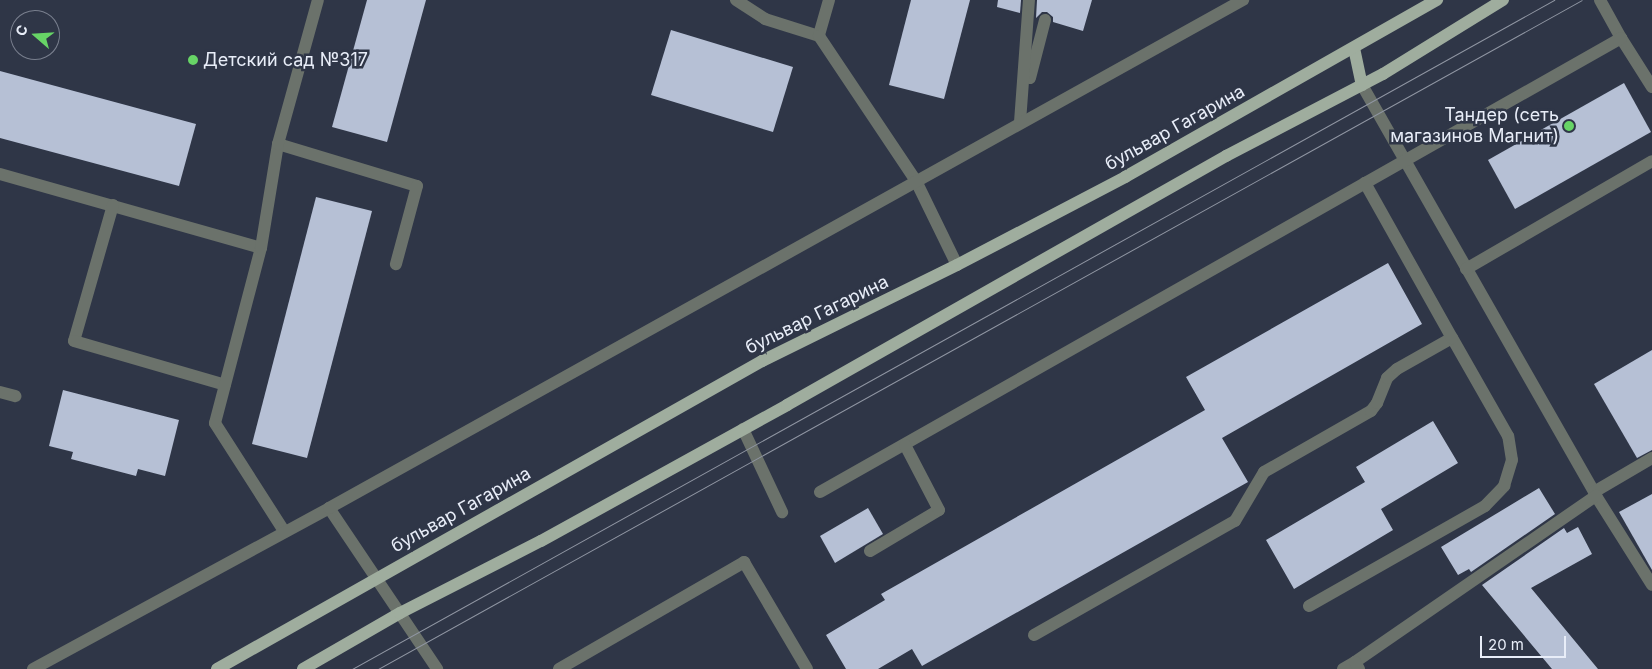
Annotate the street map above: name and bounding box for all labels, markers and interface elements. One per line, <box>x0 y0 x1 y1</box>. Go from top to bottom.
north arrow <box>10 10 60 60</box>
text: С <box>12 23 31 38</box>
place label: Детский сад №317 <box>203 49 368 71</box>
marker: Детский сад №317 <box>187 54 199 66</box>
street label: бульвар Гагарина <box>1101 81 1249 175</box>
place label: Тандер (сеть магазинов Магнит) <box>1390 105 1559 148</box>
marker: Тандер (сеть магазинов Магнит) <box>1563 120 1575 132</box>
street label: бульвар Гагарина <box>742 271 892 359</box>
street label: бульвар Гагарина <box>387 463 535 557</box>
scale bar <box>1482 626 1568 658</box>
text: 20 m <box>1488 635 1524 654</box>

